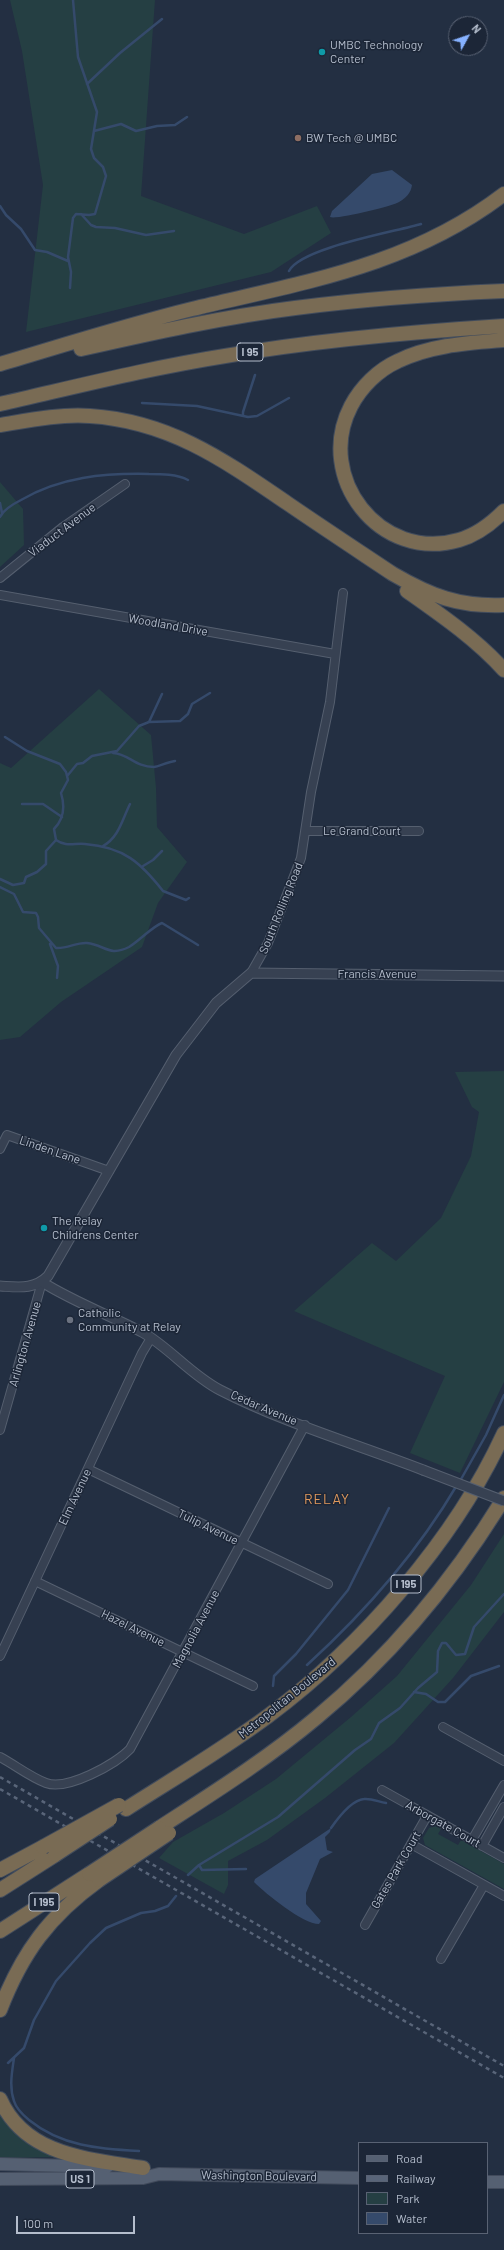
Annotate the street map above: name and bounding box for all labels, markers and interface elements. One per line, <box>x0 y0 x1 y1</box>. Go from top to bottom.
north arrow <box>448 16 488 56</box>
text: N <box>469 22 484 36</box>
place label: UMBC Technology Center <box>330 38 423 66</box>
marker: UMBC Technology Center <box>317 47 327 57</box>
place label: BW Tech @ UMBC <box>306 131 397 145</box>
marker: BW Tech @ UMBC <box>293 133 303 143</box>
road number: I 95 <box>237 343 263 361</box>
street label: Viaduct Avenue <box>26 500 98 560</box>
street label: Woodland Drive <box>127 611 209 639</box>
street label: Le Grand Court <box>323 824 401 838</box>
street label: South Rolling Road <box>256 860 306 956</box>
street label: Francis Avenue <box>337 967 417 981</box>
street label: Linden Lane <box>17 1133 83 1167</box>
place label: The Relay Childrens Center <box>52 1214 139 1242</box>
marker: The Relay Childrens Center <box>39 1223 49 1233</box>
street label: Arlington Avenue <box>6 1300 44 1388</box>
place label: Catholic Community at Relay <box>78 1306 181 1334</box>
marker: Catholic Community at Relay <box>65 1315 75 1325</box>
street label: Cedar Avenue <box>228 1387 300 1429</box>
street label: Elm Avenue <box>56 1467 94 1527</box>
district label: RELAY <box>304 1491 350 1507</box>
street label: Tulip Avenue <box>175 1506 241 1548</box>
road number: I 195 <box>391 1575 421 1593</box>
street label: Magnolia Avenue <box>169 1587 223 1671</box>
street label: Hazel Avenue <box>99 1606 167 1650</box>
street label: Metropolitan Boulevard <box>236 1655 338 1741</box>
street label: Arborgate Court <box>403 1797 483 1851</box>
street label: Gates Park Court <box>368 1829 424 1911</box>
road number: I 195 <box>29 1893 59 1911</box>
legend <box>358 2142 488 2234</box>
text: Road <box>396 2151 423 2165</box>
street label: Washington Boulevard <box>201 2168 317 2184</box>
road number: US 1 <box>66 2170 94 2188</box>
text: Railway <box>396 2171 435 2185</box>
text: Park <box>396 2191 420 2205</box>
scale bar <box>18 2208 137 2234</box>
text: Water <box>396 2211 427 2225</box>
text: 100 m <box>23 2216 53 2230</box>

